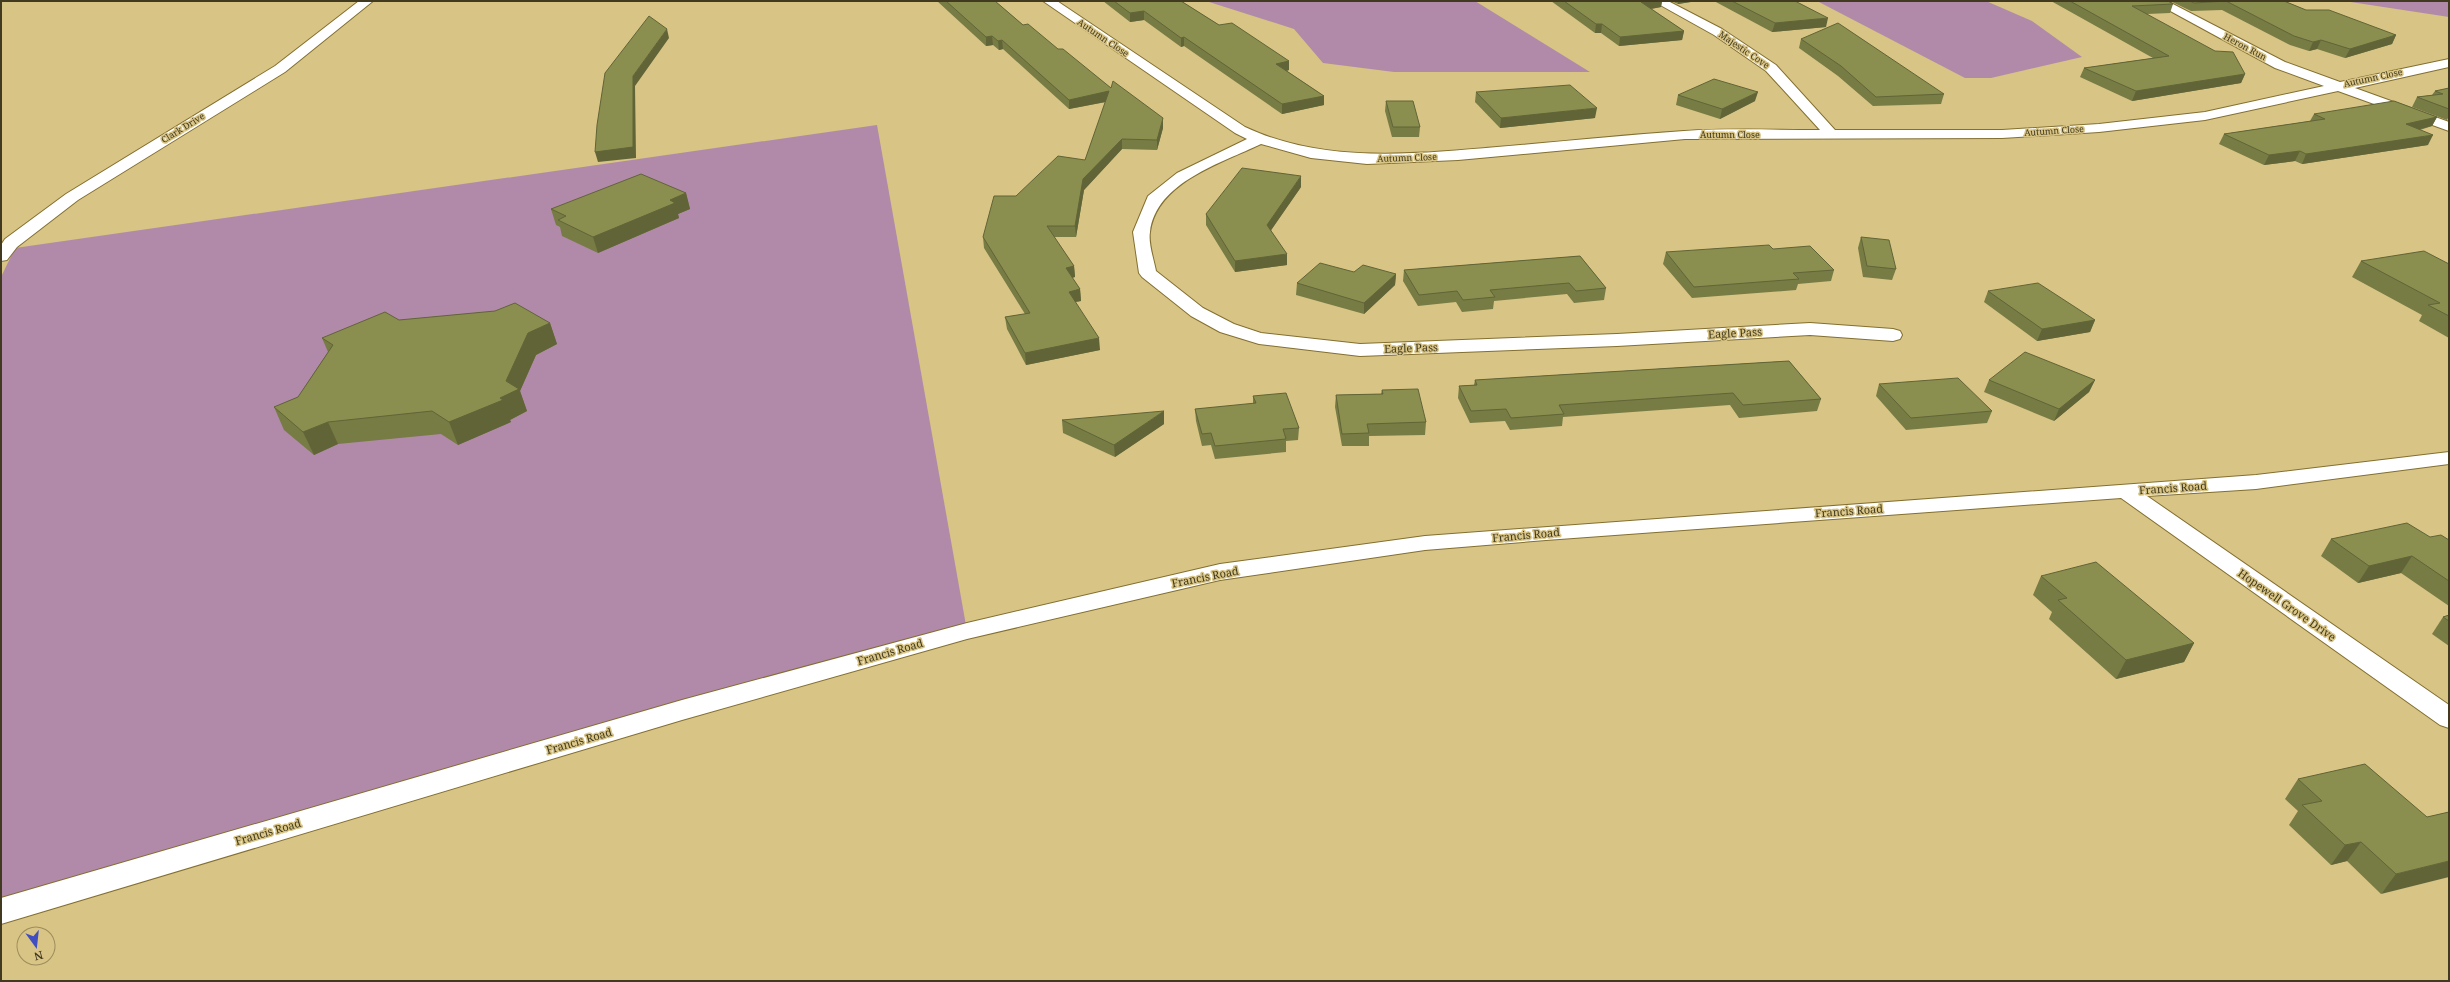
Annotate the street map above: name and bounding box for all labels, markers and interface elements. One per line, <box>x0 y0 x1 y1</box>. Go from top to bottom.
street label: Autumn Close <box>1075 15 1132 60</box>
street label: Majestic Cove <box>1716 28 1772 71</box>
street label: Heron Run <box>2221 30 2269 63</box>
street label: Autumn Close <box>2342 65 2404 90</box>
street label: Clark Drive <box>159 109 207 146</box>
street label: Autumn Close <box>2024 122 2084 139</box>
street label: Autumn Close <box>1700 128 1760 141</box>
street label: Autumn Close <box>1377 150 1437 165</box>
street label: Eagle Pass <box>1708 324 1762 341</box>
street label: Eagle Pass <box>1384 339 1438 356</box>
street label: Francis Road <box>2139 478 2208 497</box>
street label: Francis Road <box>1815 501 1884 520</box>
street label: Francis Road <box>1491 524 1561 545</box>
street label: Francis Road <box>1170 563 1240 590</box>
street label: Hopewell Grove Drive <box>2235 565 2339 644</box>
street label: Francis Road <box>855 635 925 668</box>
street label: Francis Road <box>544 724 614 757</box>
street label: Francis Road <box>233 815 303 848</box>
north arrow <box>16 926 56 966</box>
text: N <box>32 948 45 965</box>

